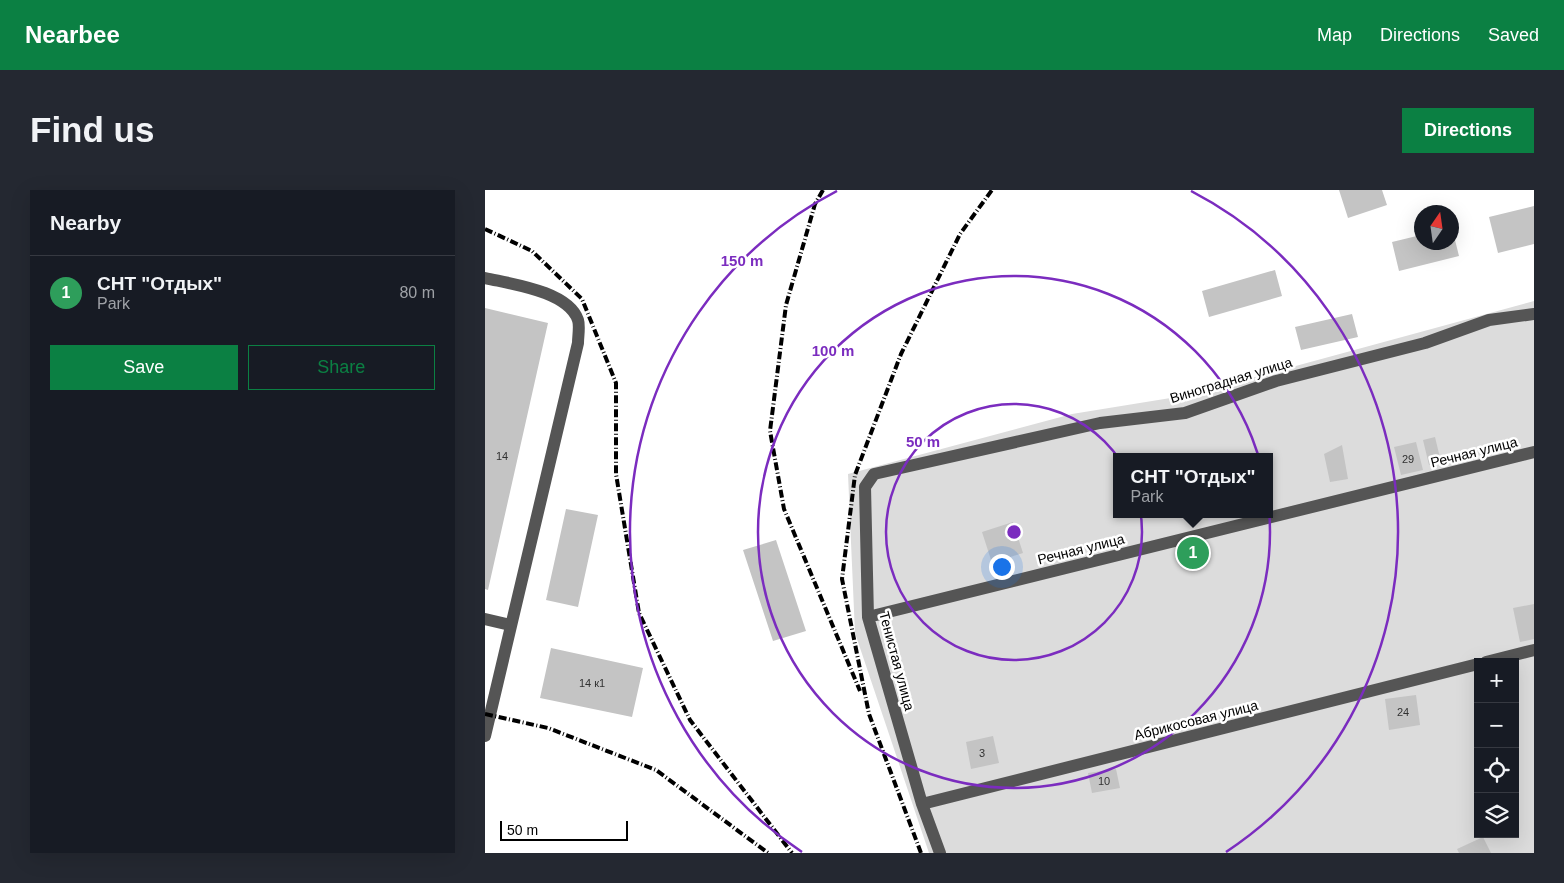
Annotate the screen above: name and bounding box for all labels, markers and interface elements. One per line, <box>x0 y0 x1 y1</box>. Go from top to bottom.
text: Nearbee <box>25 21 120 48</box>
text: Map <box>1317 25 1352 45</box>
text: Directions <box>1380 25 1460 45</box>
text: Saved <box>1488 25 1539 45</box>
button: Directions <box>1402 108 1534 153</box>
text: Find us <box>30 110 154 149</box>
north arrow <box>1414 205 1459 250</box>
text: Nearby <box>50 211 121 234</box>
text: 150 m <box>721 252 763 269</box>
text: СНТ "Отдых" <box>97 273 222 294</box>
text: 1 <box>62 284 70 301</box>
text: 80 m <box>399 284 435 301</box>
text: Park <box>97 295 130 312</box>
text: 100 m <box>812 342 854 359</box>
button: Save <box>50 345 238 390</box>
button: Share <box>248 345 435 390</box>
street label: Виноградная улица <box>1168 354 1294 406</box>
text: 50 m <box>906 433 940 450</box>
street label: Речная улица <box>1429 433 1519 471</box>
house number: 14 <box>496 450 508 462</box>
popup <box>1113 453 1273 518</box>
house number: 29 <box>1402 453 1414 465</box>
text: СНТ "Отдых" <box>1130 466 1256 487</box>
text: Park <box>1130 488 1163 505</box>
centre of rings <box>1005 523 1023 541</box>
street label: Речная улица <box>1036 530 1126 568</box>
pin: 1 <box>1177 534 1209 572</box>
your location <box>989 554 1015 580</box>
street label: Тенистая улица <box>876 610 918 713</box>
map controls <box>1474 658 1519 838</box>
button: + <box>1474 658 1519 703</box>
house number: 14 к1 <box>579 677 605 689</box>
street label: Абрикосовая улица <box>1132 697 1260 743</box>
button: − <box>1474 703 1519 748</box>
house number: 24 <box>1397 706 1409 718</box>
house number: 3 <box>979 747 985 759</box>
button: locate <box>1474 748 1519 793</box>
house number: 10 <box>1098 775 1110 787</box>
button: layers <box>1474 793 1519 838</box>
scale bar <box>500 818 627 841</box>
text: 50 m <box>507 822 538 838</box>

